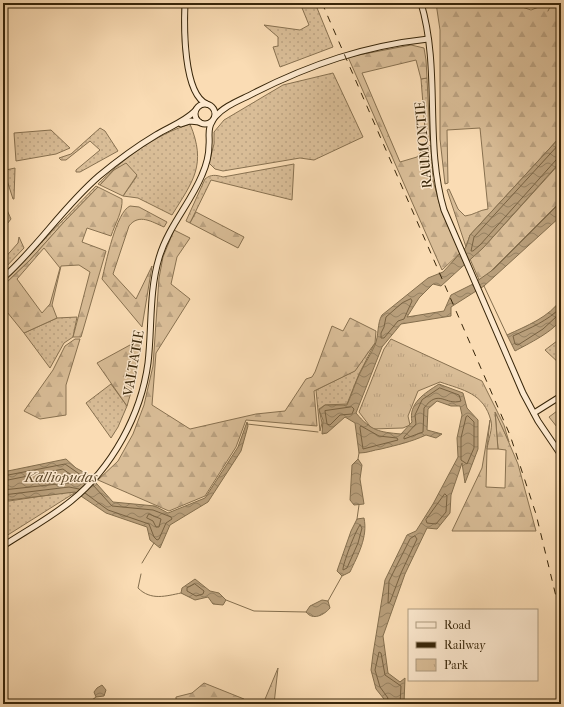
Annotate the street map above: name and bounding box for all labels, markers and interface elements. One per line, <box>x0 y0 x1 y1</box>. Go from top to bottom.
street label: RAUMONTIE <box>411 100 436 189</box>
street label: VALTATIE <box>119 328 148 398</box>
water label: Kalliopudas <box>24 468 98 486</box>
legend <box>408 609 538 681</box>
text: Road <box>444 618 471 632</box>
text: Railway <box>444 638 486 652</box>
text: Park <box>444 658 469 672</box>

